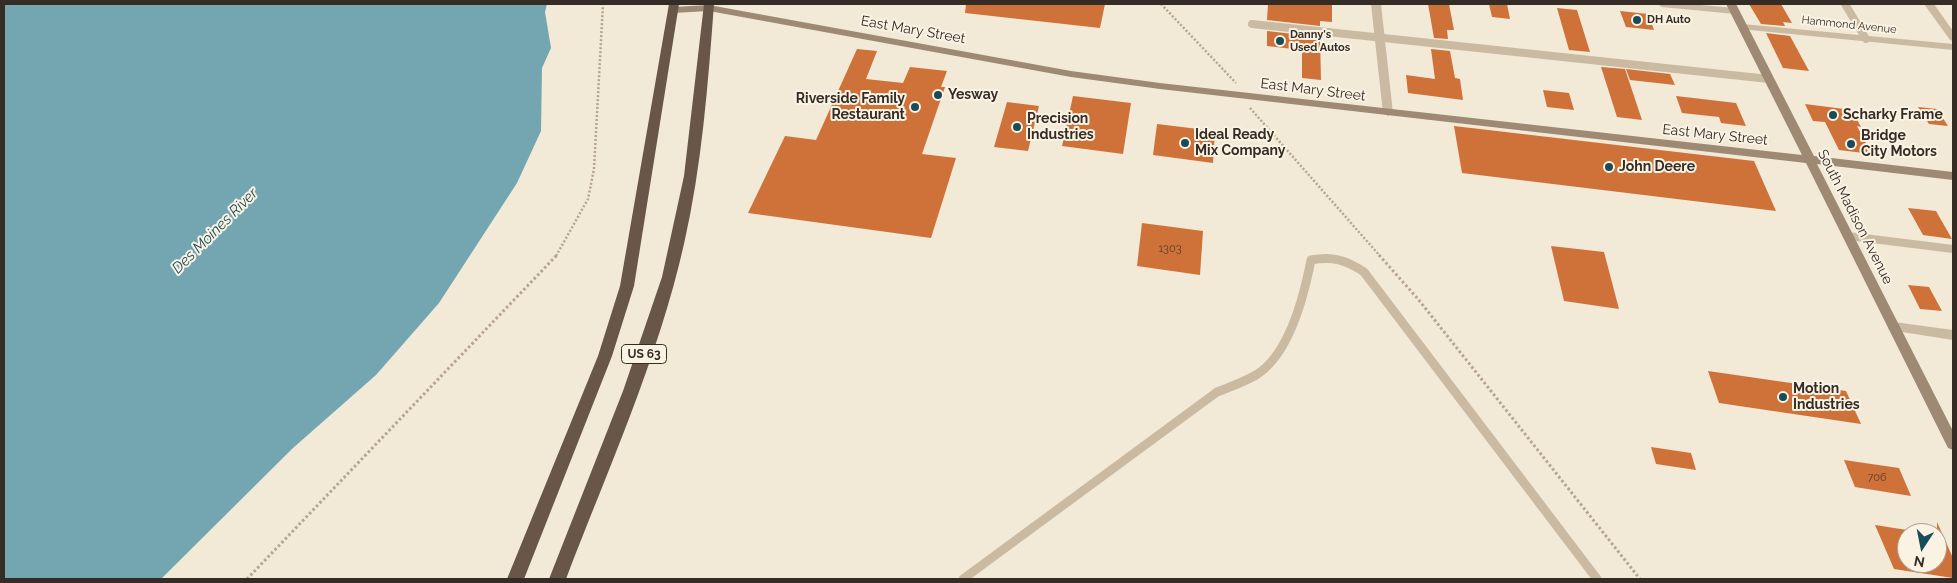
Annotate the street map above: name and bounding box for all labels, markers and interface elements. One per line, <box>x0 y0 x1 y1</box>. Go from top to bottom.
street label: East Mary Street <box>859 13 967 47</box>
place label: DH Auto <box>1647 13 1691 27</box>
street label: Hammond Avenue <box>1801 13 1897 37</box>
marker: DH Auto <box>1631 14 1643 26</box>
place label: Danny's Used Autos <box>1290 28 1350 54</box>
marker: Danny's Used Autos <box>1274 35 1286 47</box>
street label: East Mary Street <box>1259 75 1367 105</box>
place label: Yesway <box>948 87 998 103</box>
marker: Yesway <box>932 89 944 101</box>
place label: Riverside Family Restaurant <box>796 91 905 124</box>
marker: Riverside Family Restaurant <box>909 101 921 113</box>
place label: Scharky Frame <box>1843 107 1943 123</box>
marker: Scharky Frame <box>1827 109 1839 121</box>
place label: Precision Industries <box>1027 111 1094 144</box>
marker: Precision Industries <box>1011 121 1023 133</box>
street label: East Mary Street <box>1661 121 1769 149</box>
place label: Ideal Ready Mix Company <box>1195 127 1286 160</box>
place label: Bridge City Motors <box>1861 128 1937 160</box>
marker: Ideal Ready Mix Company <box>1179 137 1191 149</box>
marker: Bridge City Motors <box>1845 138 1857 150</box>
street label: South Madison Avenue <box>1814 147 1896 287</box>
place label: John Deere <box>1619 159 1695 175</box>
marker: John Deere <box>1603 161 1615 173</box>
water label: Des Moines River <box>169 185 261 277</box>
house number: 1303 <box>1158 242 1182 256</box>
road number: US 63 <box>622 344 666 364</box>
place label: Motion Industries <box>1793 381 1860 414</box>
marker: Motion Industries <box>1777 391 1789 403</box>
house number: 706 <box>1867 471 1887 485</box>
north arrow <box>1897 523 1947 573</box>
text: N <box>1913 553 1926 571</box>

